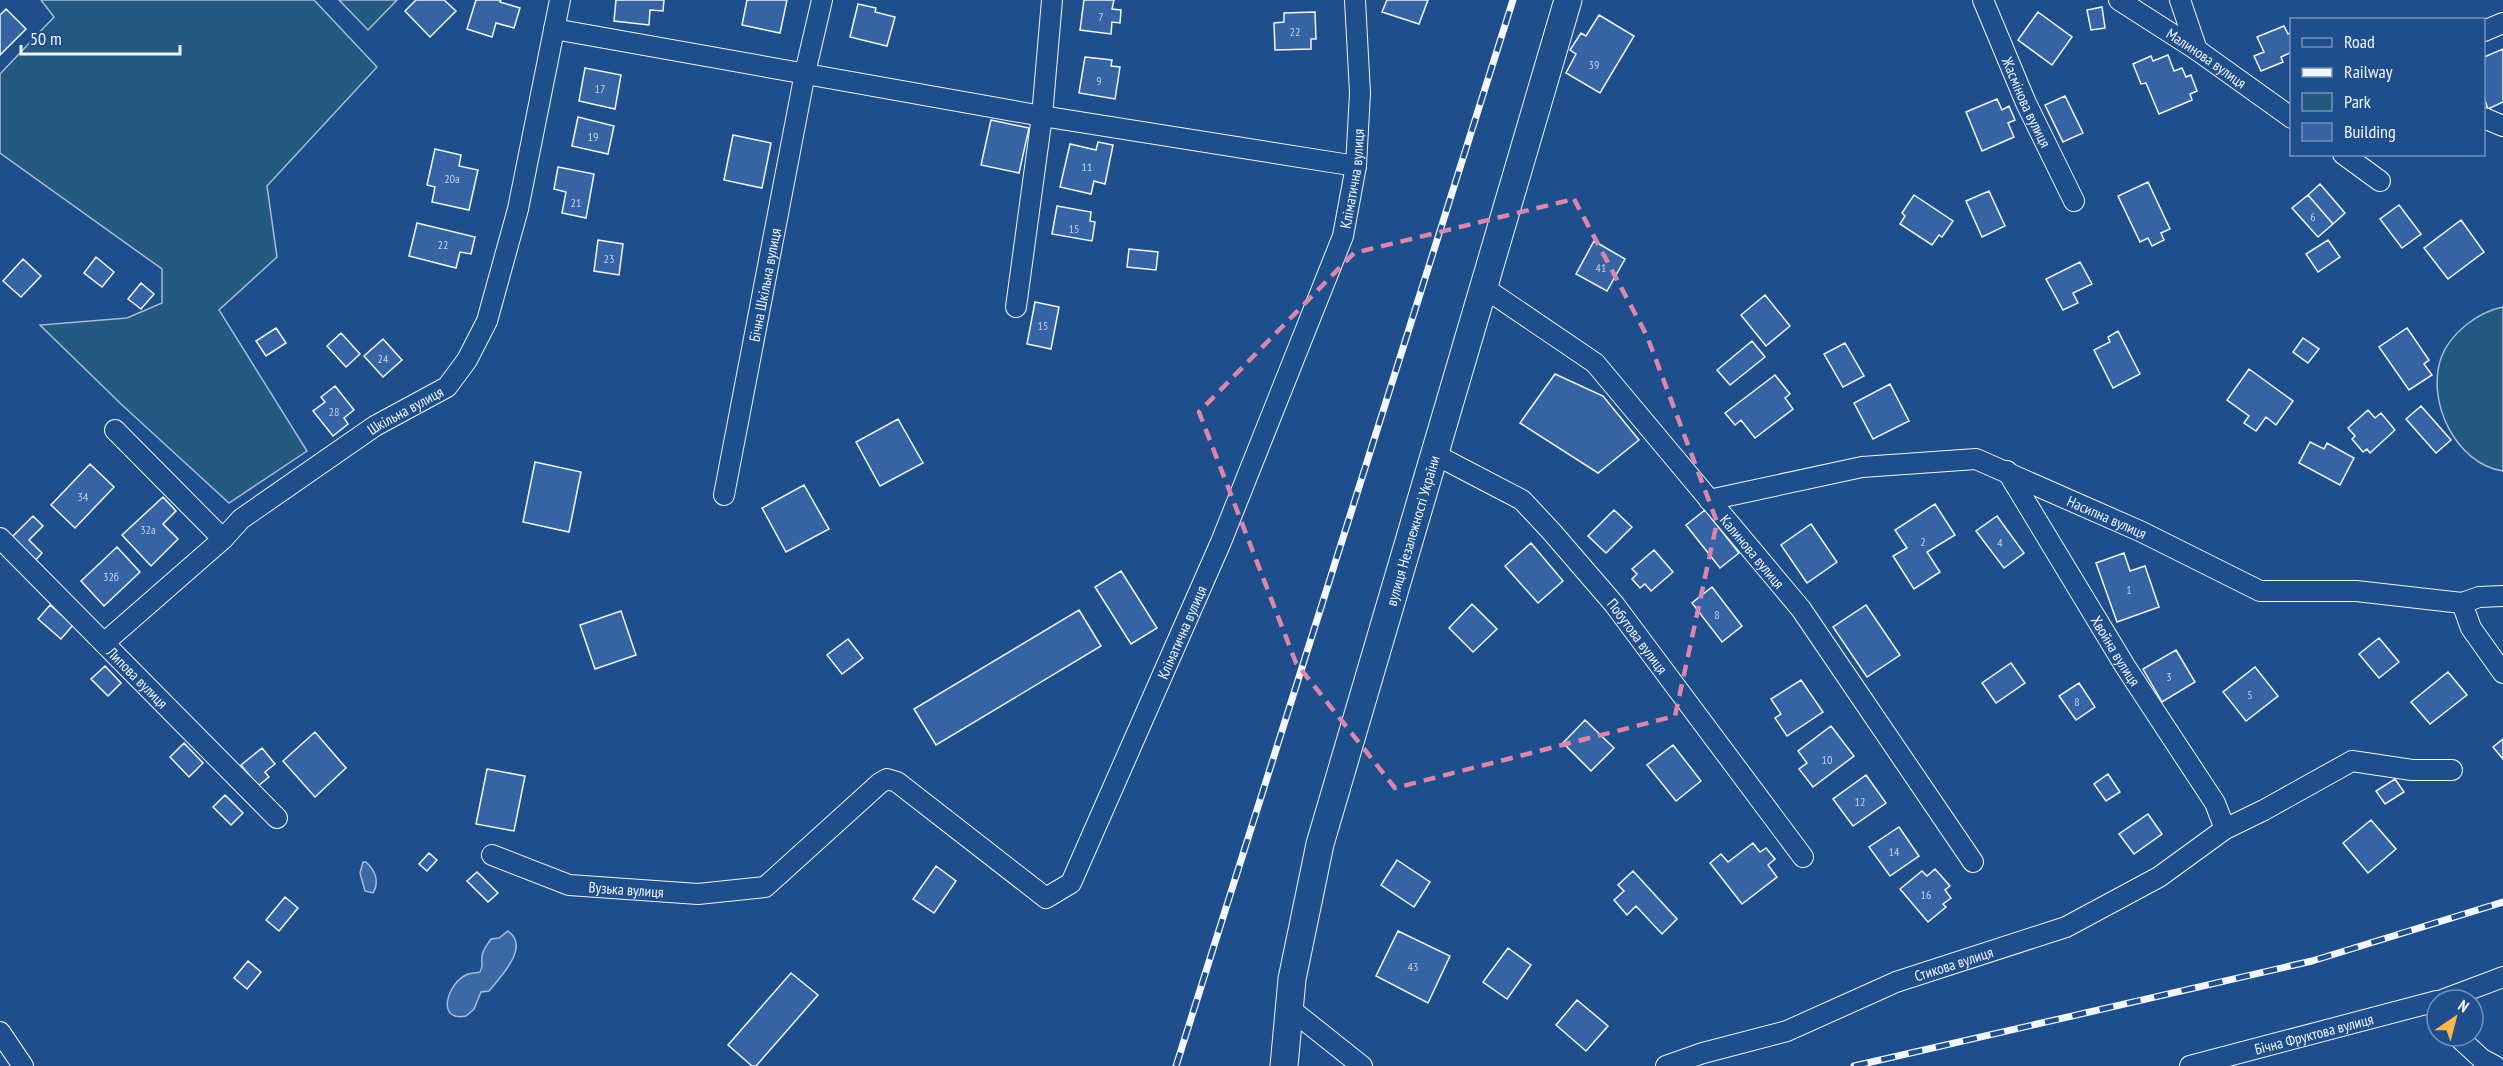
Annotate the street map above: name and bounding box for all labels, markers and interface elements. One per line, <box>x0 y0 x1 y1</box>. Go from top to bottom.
house number: 7 <box>1098 9 1104 24</box>
scale bar <box>21 18 180 56</box>
legend <box>2290 18 2485 156</box>
house number: 22 <box>1290 24 1300 39</box>
street label: Малинова вулиця <box>2163 24 2251 92</box>
text: 50 m <box>30 27 62 50</box>
text: Road <box>2344 30 2375 53</box>
street label: Жасмінова вулиця <box>1998 53 2056 150</box>
house number: 39 <box>1589 57 1599 72</box>
text: Railway <box>2344 60 2393 83</box>
house number: 9 <box>1096 73 1102 88</box>
house number: 17 <box>595 81 605 96</box>
text: Park <box>2344 90 2371 113</box>
text: Building <box>2344 120 2396 143</box>
street label: Кліматична вулиця <box>1335 128 1368 230</box>
house number: 19 <box>588 129 598 144</box>
house number: 11 <box>1082 159 1092 174</box>
house number: 20а <box>444 171 460 186</box>
house number: 21 <box>571 195 581 210</box>
house number: 6 <box>2310 209 2316 224</box>
house number: 15 <box>1069 221 1079 236</box>
street label: Бічна Шкільна вулиця <box>744 226 785 343</box>
house number: 22 <box>438 237 448 252</box>
house number: 23 <box>604 251 614 266</box>
house number: 41 <box>1596 260 1606 275</box>
house number: 15 <box>1038 318 1048 333</box>
house number: 24 <box>378 351 389 366</box>
street label: Шкільна вулиця <box>363 381 446 438</box>
house number: 28 <box>329 404 339 419</box>
street label: вулиця Незалежності України <box>1381 453 1443 608</box>
house number: 34 <box>78 489 89 504</box>
street label: Насипна вулиця <box>2064 491 2150 542</box>
street label: Калинова вулиця <box>1716 510 1789 592</box>
house number: 32а <box>140 522 156 537</box>
house number: 2 <box>1920 534 1926 549</box>
house number: 4 <box>1997 535 2003 550</box>
house number: 32б <box>103 569 119 584</box>
street label: Кліматична вулиця <box>1153 582 1210 682</box>
house number: 1 <box>2126 582 2132 597</box>
street label: Побутова вулиця <box>1604 594 1672 678</box>
house number: 8 <box>1714 607 1720 622</box>
street label: Хвойна вулиця <box>2087 612 2145 689</box>
street label: Липова вулиця <box>103 642 172 712</box>
house number: 3 <box>2166 669 2172 684</box>
house number: 5 <box>2247 687 2253 702</box>
house number: 8 <box>2074 694 2080 709</box>
house number: 10 <box>1822 752 1832 767</box>
house number: 12 <box>1855 794 1865 809</box>
house number: 14 <box>1889 844 1900 859</box>
street label: Вузька вулиця <box>588 877 665 901</box>
house number: 16 <box>1921 887 1931 902</box>
street label: Стикова вулиця <box>1912 942 1995 985</box>
house number: 43 <box>1408 959 1418 974</box>
north arrow <box>2425 988 2485 1048</box>
text: N <box>2454 995 2473 1016</box>
street label: Бічна Фруктова вулиця <box>2252 1009 2375 1058</box>

